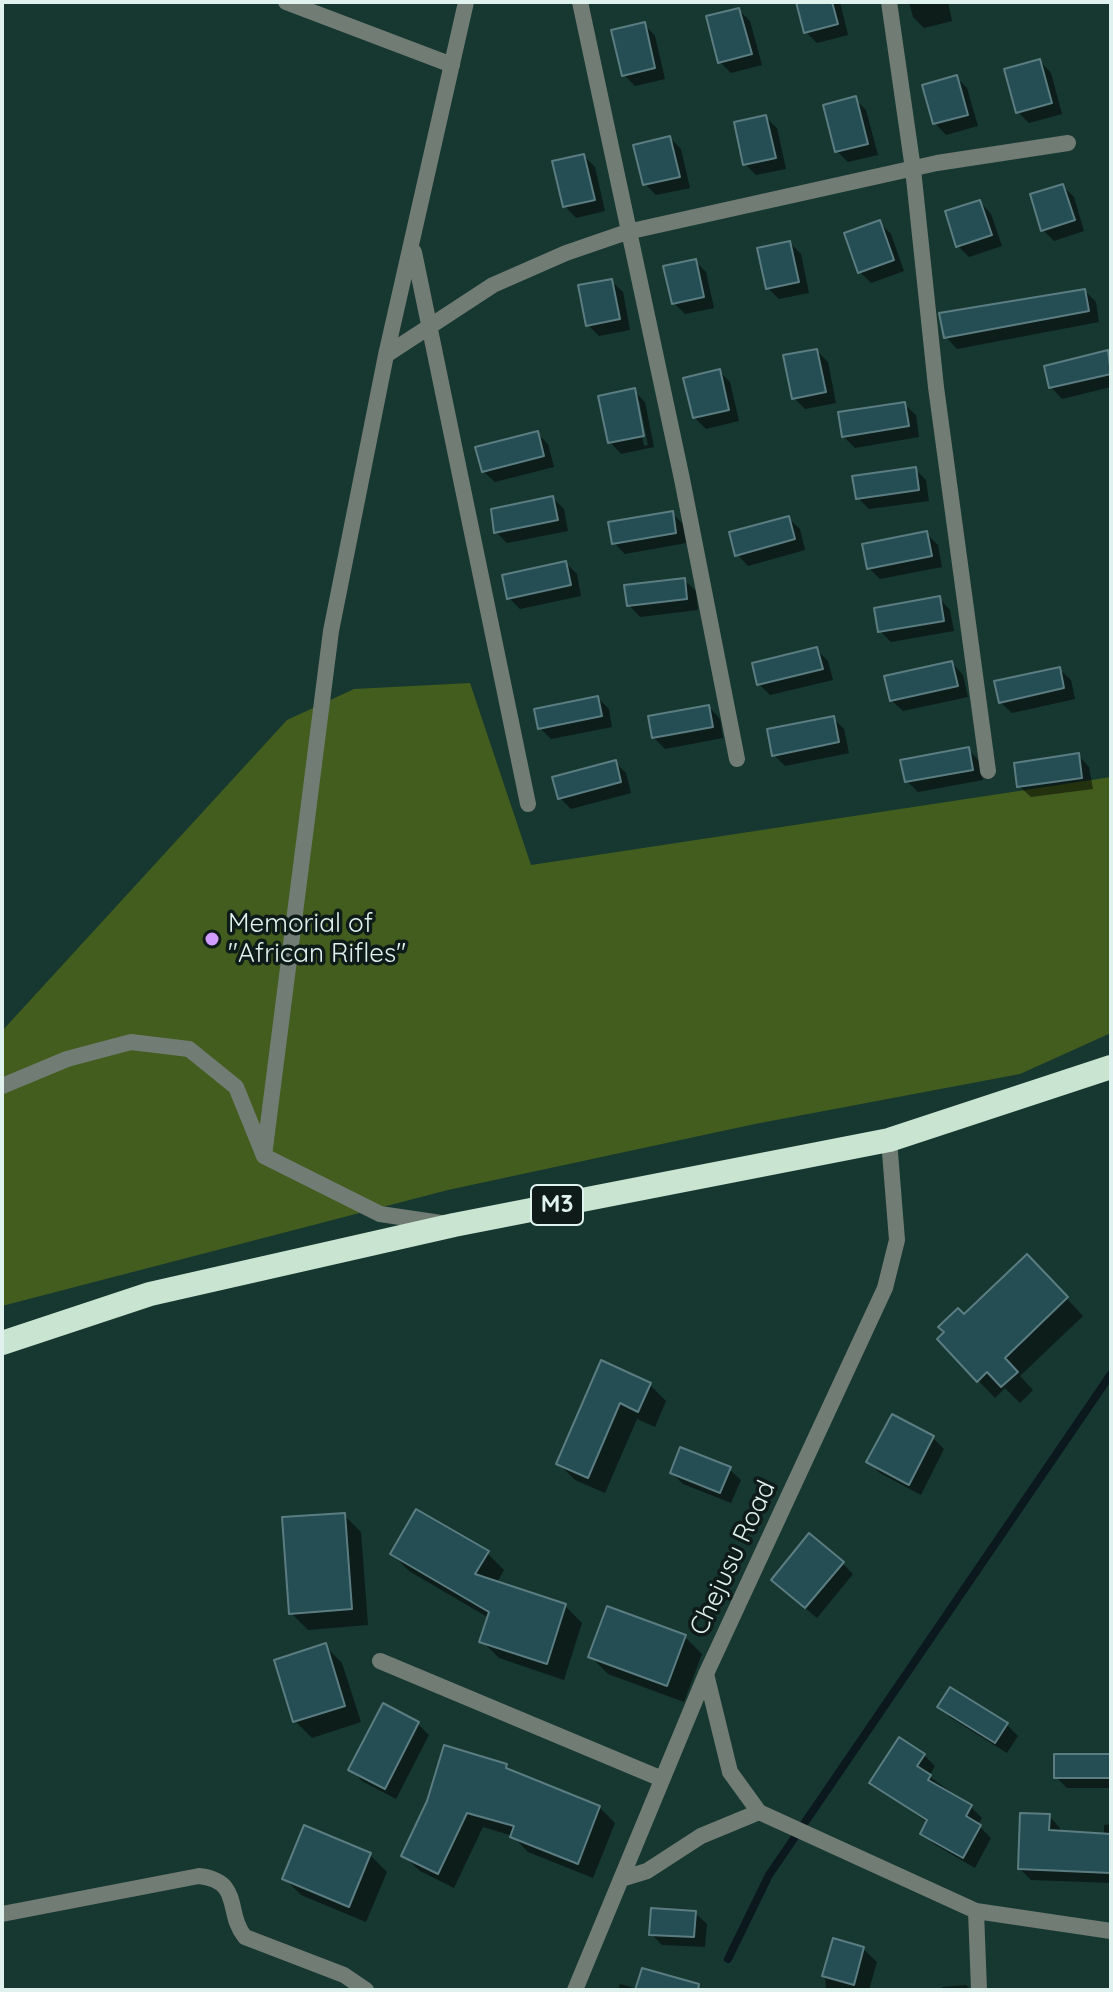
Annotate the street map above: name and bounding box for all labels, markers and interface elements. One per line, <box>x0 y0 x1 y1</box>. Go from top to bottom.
place label: Memorial of "African Rifles" <box>228 908 406 970</box>
marker: Memorial of "African Rifles" <box>203 930 221 948</box>
road number: M3 <box>531 1185 583 1225</box>
street label: Chejusu Road <box>684 1476 782 1640</box>

